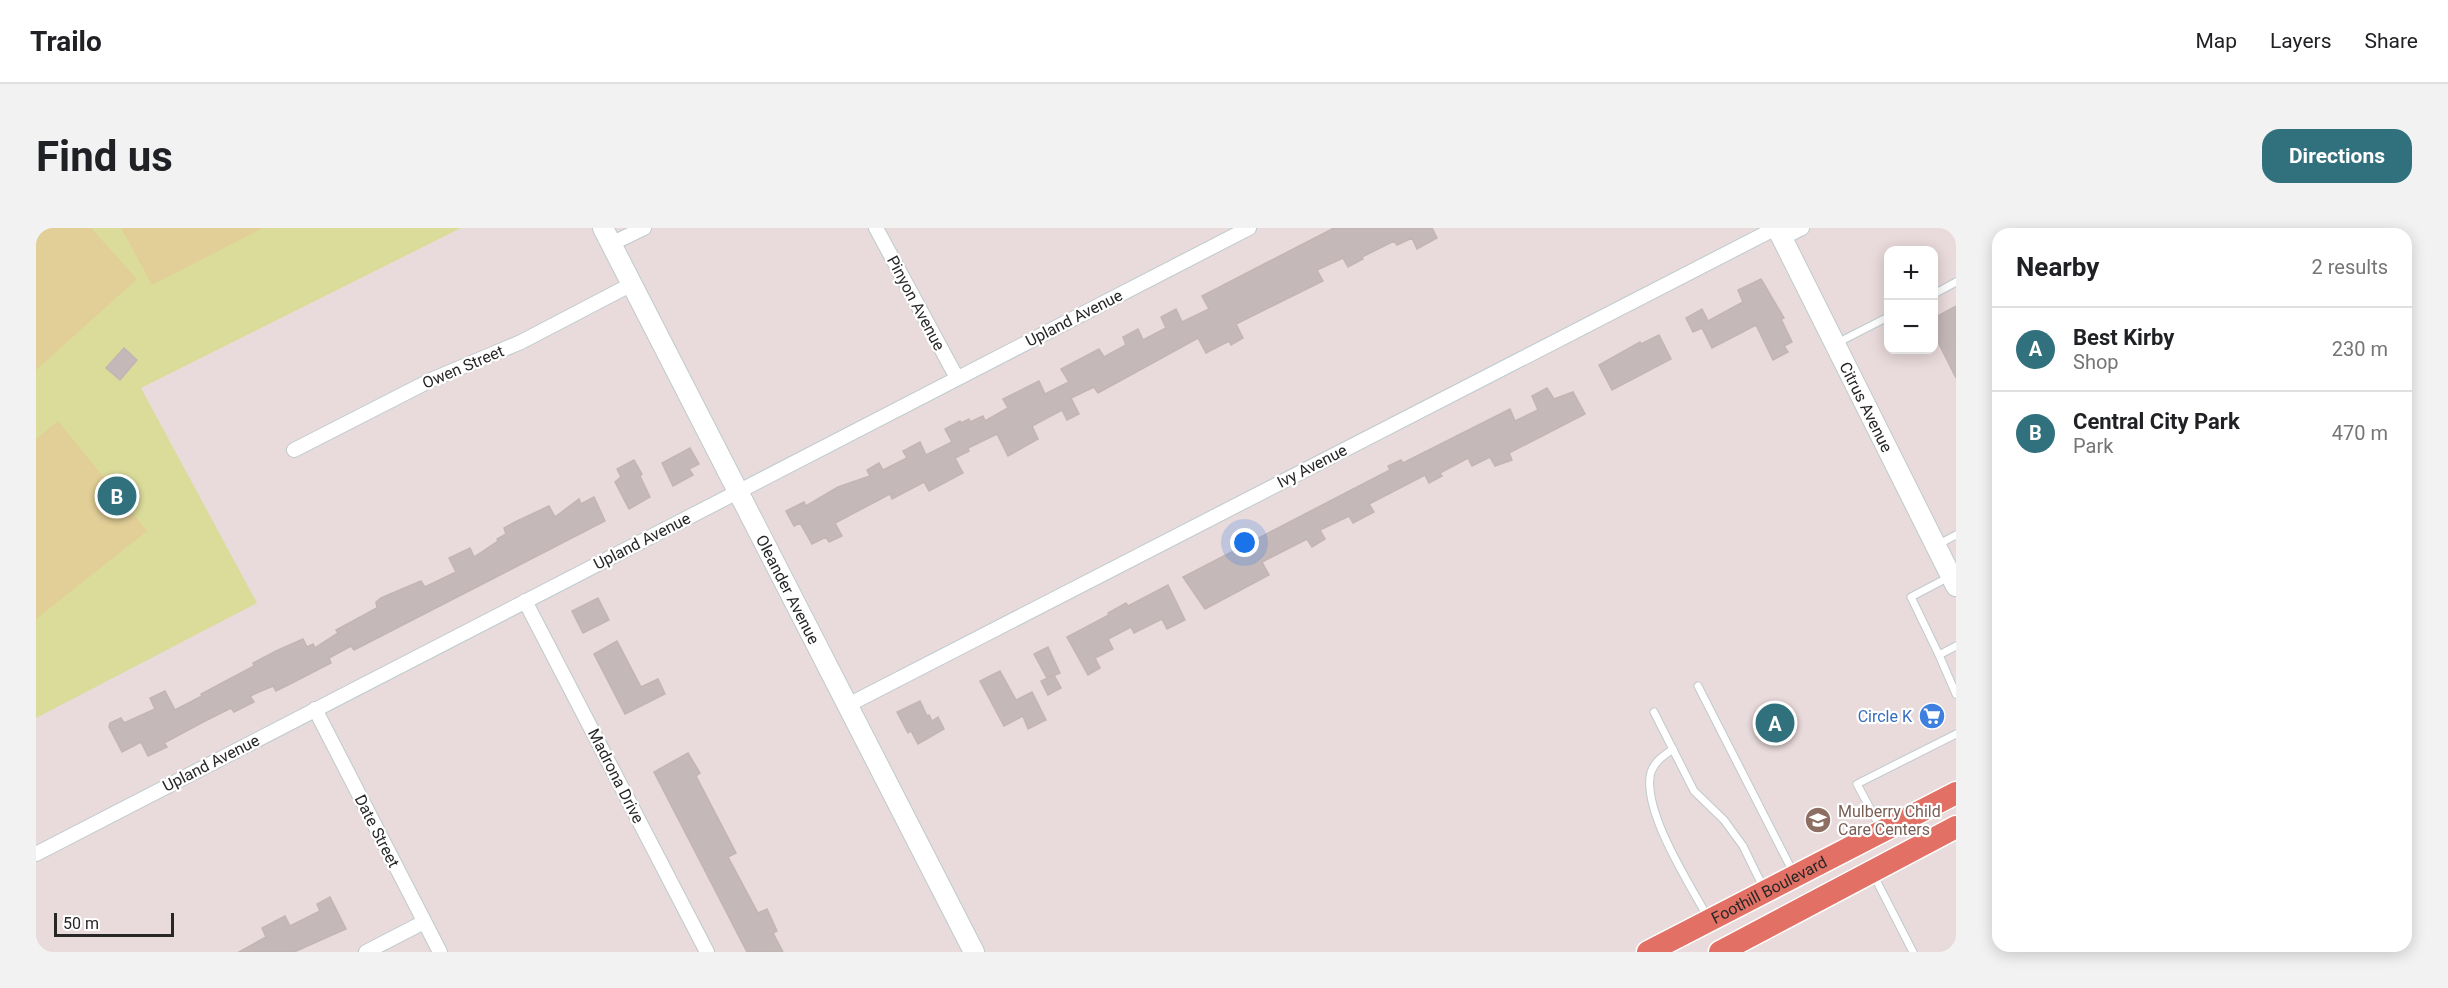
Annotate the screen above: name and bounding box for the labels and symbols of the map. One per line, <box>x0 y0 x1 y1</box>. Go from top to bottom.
street label: Pinyon Avenue <box>883 252 949 354</box>
street label: Upland Avenue <box>1022 285 1126 351</box>
street label: Owen Street <box>419 341 507 393</box>
street label: Citrus Avenue <box>1836 359 1897 455</box>
street label: Ivy Avenue <box>1274 440 1350 492</box>
pin: B <box>98 474 136 518</box>
street label: Upland Avenue <box>590 508 694 574</box>
your location <box>1230 528 1259 557</box>
street label: Oleander Avenue <box>752 532 824 647</box>
pin: A <box>1756 700 1794 746</box>
supermarket icon: Circle K <box>1917 701 1947 731</box>
place label: Circle K <box>1858 707 1913 726</box>
street label: Madrona Drive <box>584 726 648 826</box>
street label: Upland Avenue <box>159 730 263 796</box>
street label: Date Street <box>351 791 403 871</box>
place label: Mulberry Child Care Centers <box>1838 802 1941 839</box>
school or university icon: Mulberry Child Care Centers <box>1803 805 1833 835</box>
street label: Foothill Boulevard <box>1708 852 1830 927</box>
scale bar <box>54 910 174 938</box>

